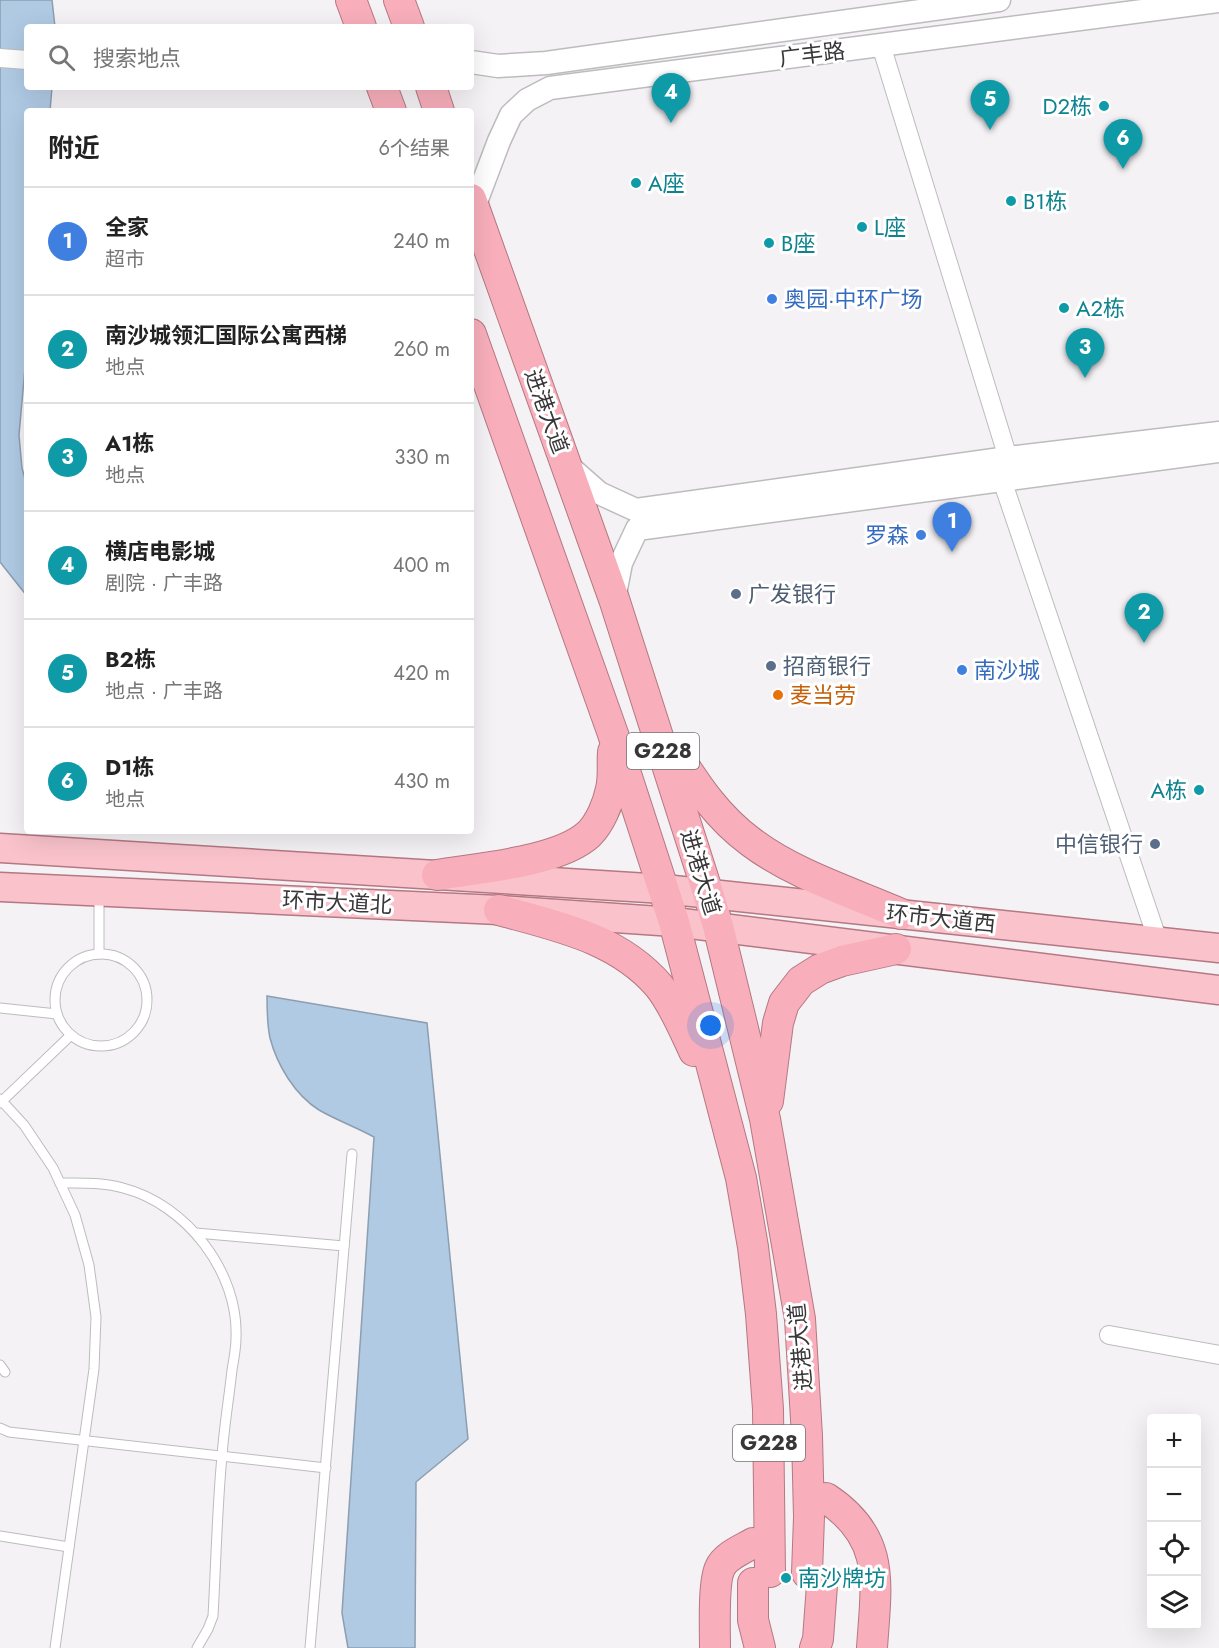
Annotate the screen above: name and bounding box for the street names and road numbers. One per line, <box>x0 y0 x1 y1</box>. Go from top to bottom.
street label: 广丰路 <box>777 34 847 74</box>
street label: 进港大道 <box>517 364 577 458</box>
road number: G228 <box>627 733 699 769</box>
street label: 进港大道 <box>673 825 729 919</box>
street label: 环市大道北 <box>281 883 393 921</box>
street label: 环市大道西 <box>885 896 997 940</box>
street label: 进港大道 <box>780 1302 820 1392</box>
road number: G228 <box>733 1425 805 1461</box>

